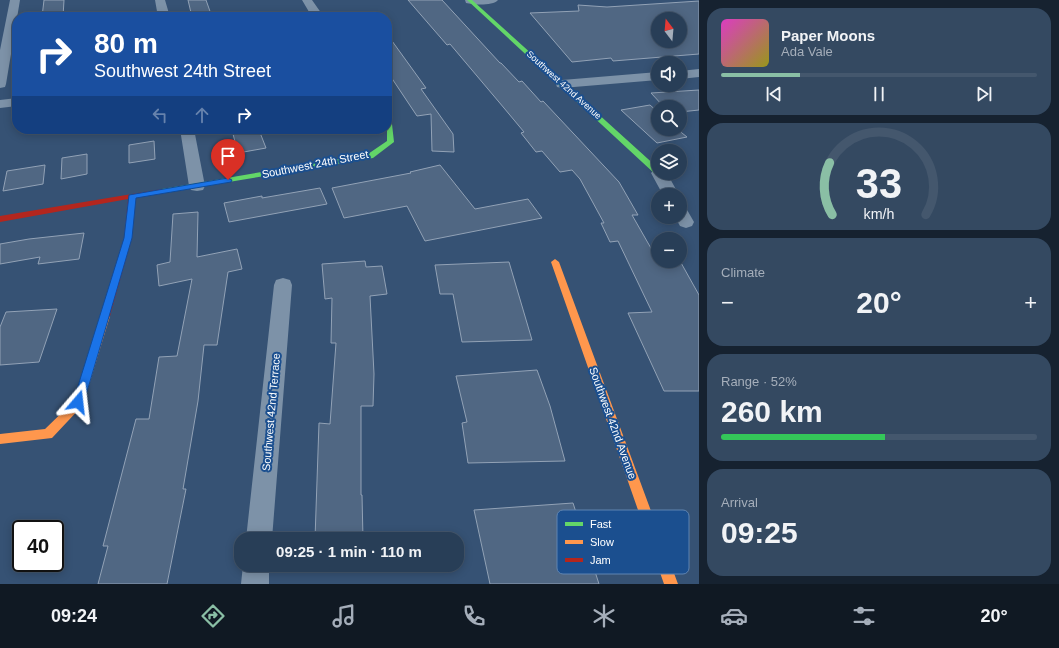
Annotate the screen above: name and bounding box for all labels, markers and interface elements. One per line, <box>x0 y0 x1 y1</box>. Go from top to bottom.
north arrow <box>651 12 687 48</box>
map controls <box>651 12 687 268</box>
text: Paper Moons <box>781 27 875 44</box>
icon: right <box>28 28 80 80</box>
text: 80 m <box>94 28 158 59</box>
text: Ada Vale <box>781 44 833 59</box>
street label: Southwest 42nd Avenue <box>525 49 603 121</box>
button: sound <box>651 56 687 92</box>
text: Southwest 24th Street <box>94 61 271 81</box>
icon: previous <box>763 83 785 105</box>
icon: pause <box>868 83 890 105</box>
icon: next <box>973 83 995 105</box>
button: search <box>651 100 687 136</box>
icon: left <box>149 104 171 126</box>
icon: ahead <box>191 104 213 126</box>
icon: right <box>233 104 255 126</box>
pin <box>211 139 245 180</box>
button: layers <box>651 144 687 180</box>
icon: arrive <box>217 145 239 167</box>
street label: Southwest 24th Street <box>261 148 369 180</box>
text: 33 <box>856 160 902 207</box>
button: + <box>651 188 687 224</box>
text: km/h <box>864 205 895 221</box>
button: − <box>651 232 687 268</box>
text: Climate <box>721 265 765 280</box>
text: 20° <box>856 286 902 319</box>
text: − <box>721 290 734 315</box>
text: + <box>1024 290 1037 315</box>
street label: Southwest 42nd Terrace <box>260 352 282 472</box>
street label: Southwest 42nd Avenue <box>587 365 639 481</box>
text: Range · 52% <box>721 374 797 389</box>
position arrow <box>57 381 99 423</box>
text: 260 km <box>721 395 823 428</box>
text: Arrival <box>721 495 758 510</box>
legend <box>557 510 689 574</box>
text: 09:25 <box>721 516 798 549</box>
text: Fast <box>590 518 611 530</box>
speed limit sign: 40 <box>12 520 64 572</box>
text: Slow <box>590 536 614 548</box>
text: 09:25 · 1 min · 110 m <box>276 543 422 560</box>
text: Jam <box>590 554 611 566</box>
icon: directions <box>199 602 227 630</box>
icon: music <box>330 602 358 630</box>
icon: phone <box>460 602 488 630</box>
icon: climate <box>590 602 618 630</box>
icon: car <box>720 602 748 630</box>
icon: filters <box>850 602 878 630</box>
text: 09:24 <box>51 606 97 626</box>
text: 20° <box>981 606 1008 626</box>

